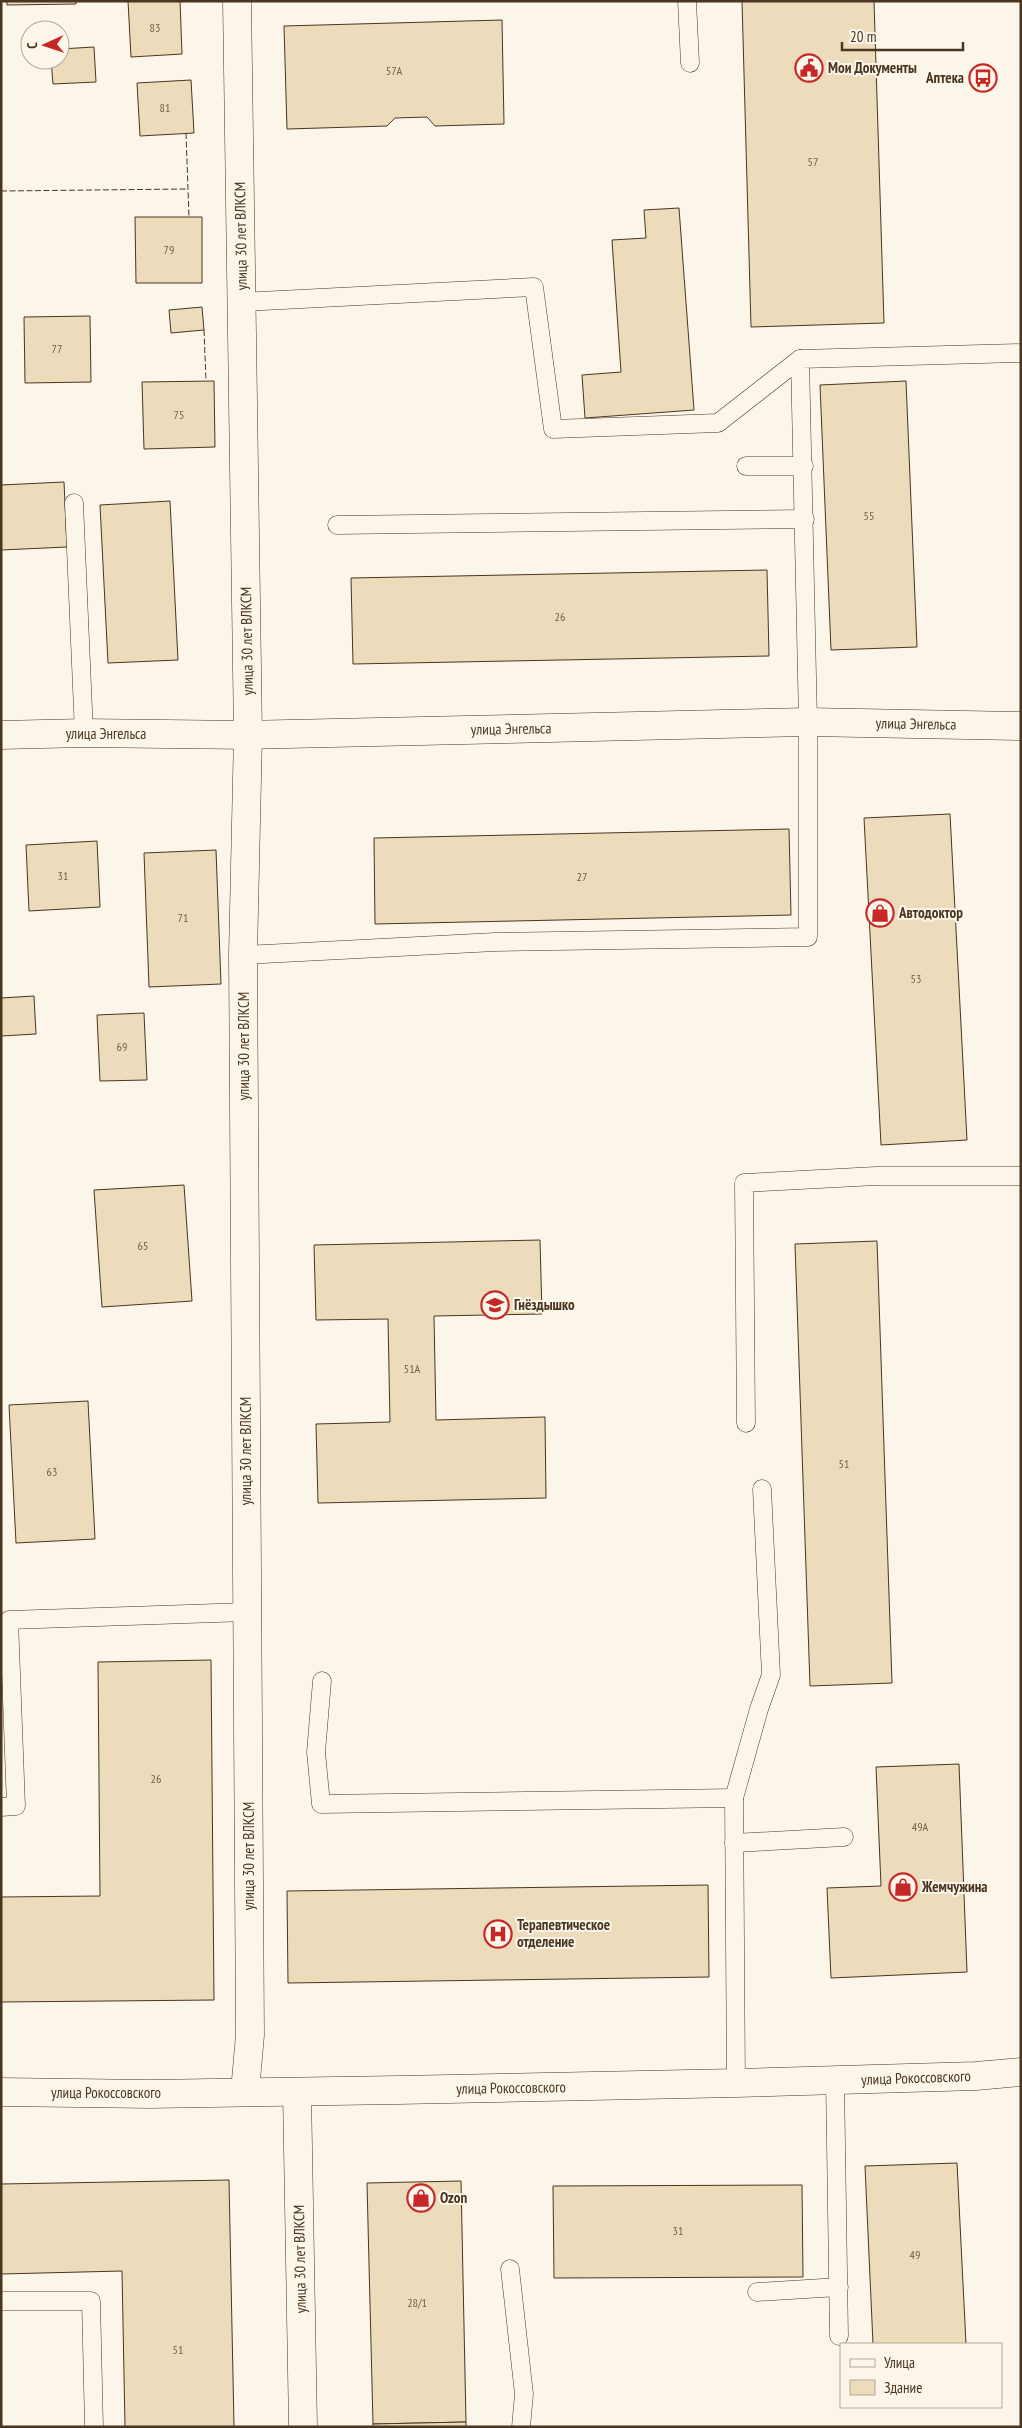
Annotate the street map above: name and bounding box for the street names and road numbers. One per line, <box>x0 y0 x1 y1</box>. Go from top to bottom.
street label: улица 30 лет ВЛКСМ <box>230 181 251 291</box>
street label: улица 30 лет ВЛКСМ <box>236 586 257 696</box>
street label: улица Энгельса <box>876 713 956 734</box>
street label: улица Энгельса <box>471 718 551 739</box>
street label: улица Энгельса <box>66 724 146 743</box>
street label: улица 30 лет ВЛКСМ <box>234 992 253 1100</box>
street label: улица 30 лет ВЛКСМ <box>236 1397 255 1505</box>
street label: улица 30 лет ВЛКСМ <box>239 1802 258 1910</box>
street label: улица Рокоссовского <box>861 2066 971 2089</box>
street label: улица Рокоссовского <box>456 2077 566 2098</box>
street label: улица Рокоссовского <box>51 2083 161 2102</box>
street label: улица 30 лет ВЛКСМ <box>289 2204 310 2314</box>

